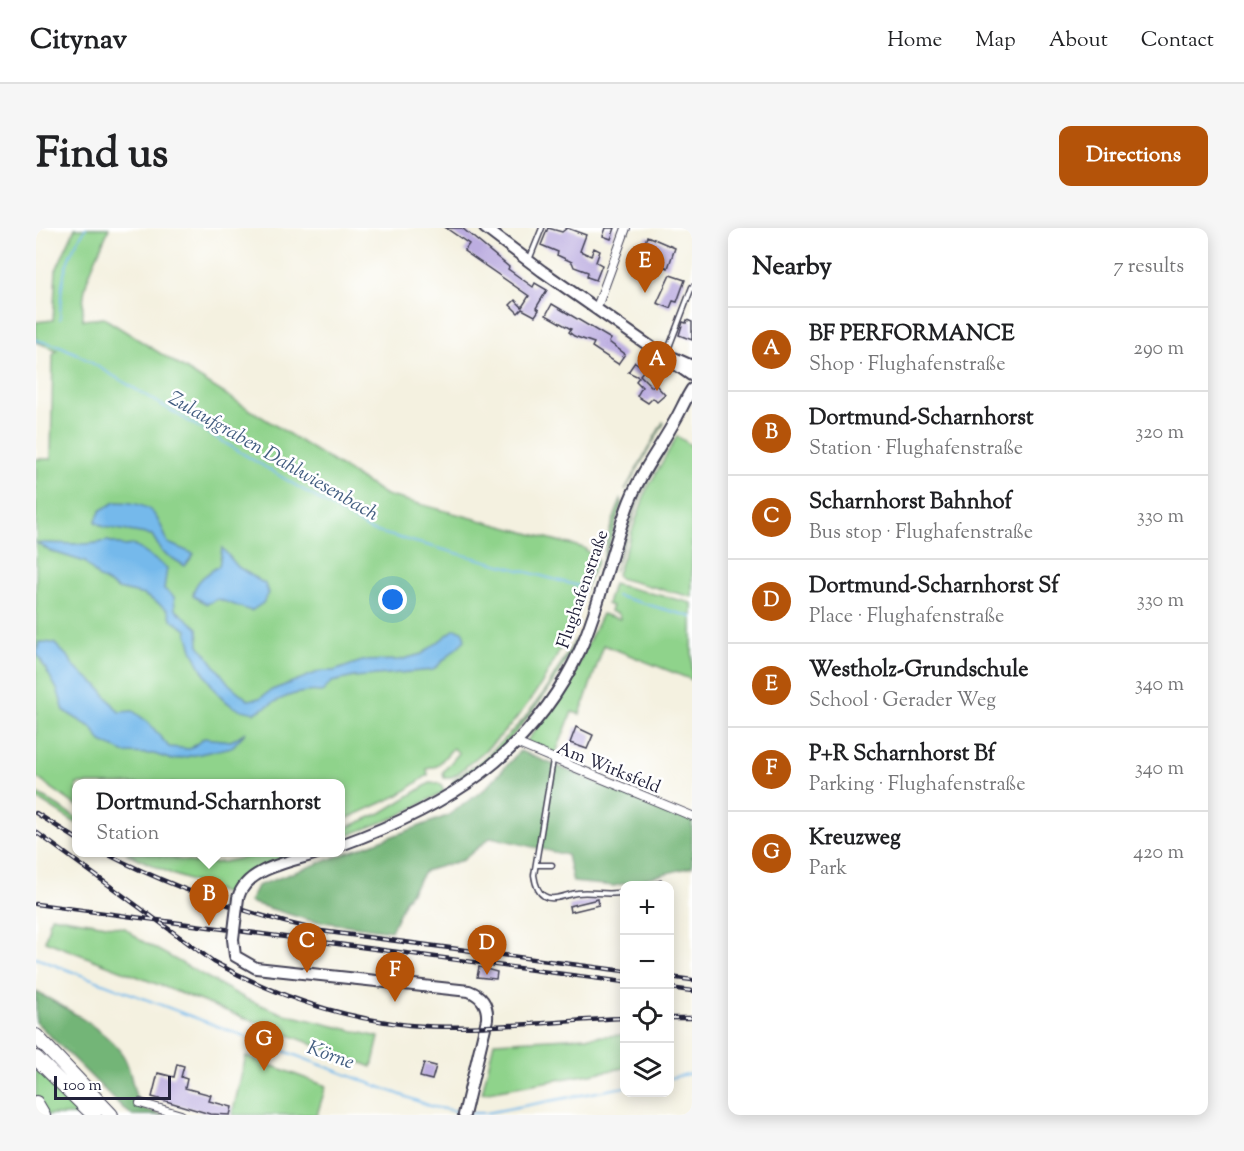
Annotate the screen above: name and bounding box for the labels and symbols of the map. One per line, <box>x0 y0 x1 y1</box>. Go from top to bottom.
pin: E <box>626 244 664 293</box>
pin: A <box>638 342 676 391</box>
water label: Zulaufgraben Dahlwiesenbach <box>162 385 384 530</box>
street label: Flughafenstraße <box>551 527 616 652</box>
your location <box>378 585 407 614</box>
street label: Am Wirksfeld <box>552 736 664 802</box>
pin: B <box>190 876 228 926</box>
pin: C <box>288 924 326 973</box>
pin: D <box>468 926 506 975</box>
pin: F <box>376 952 414 1002</box>
pin: G <box>244 1022 284 1071</box>
water label: Körne <box>302 1034 358 1078</box>
scale bar <box>54 1073 171 1100</box>

